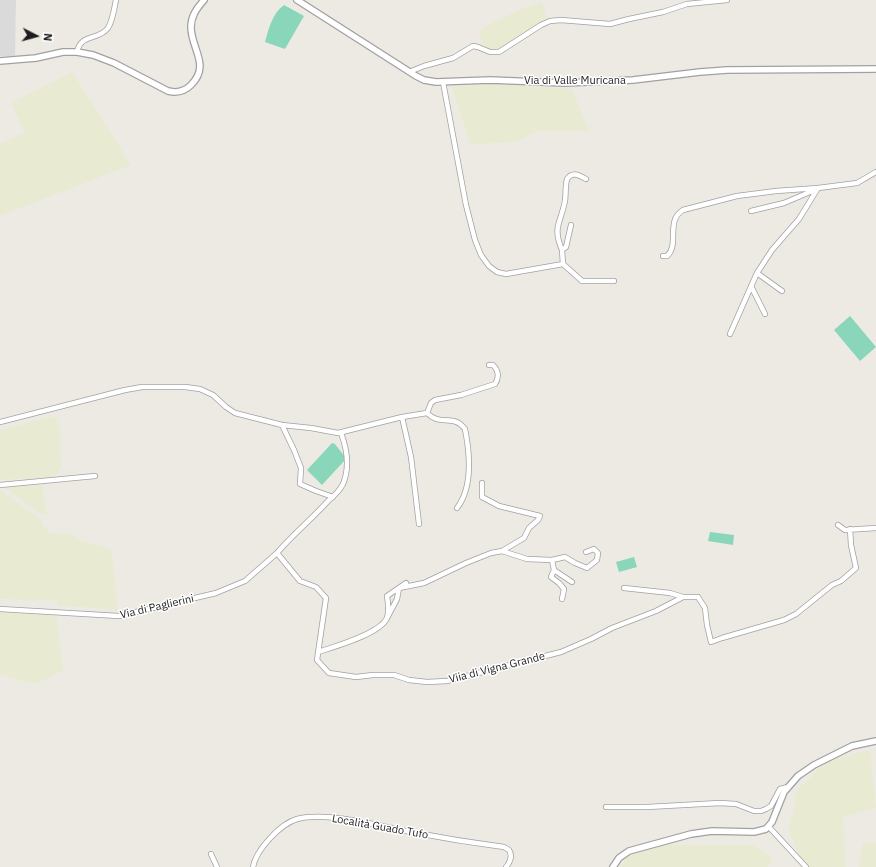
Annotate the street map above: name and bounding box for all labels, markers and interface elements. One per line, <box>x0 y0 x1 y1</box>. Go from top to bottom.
north arrow <box>16 16 56 56</box>
text: N <box>41 33 55 42</box>
street label: Via di Valle Muricana <box>524 74 626 88</box>
street label: Via di Paglierini <box>119 592 195 622</box>
street label: Viia di Vigna Grande <box>448 650 546 686</box>
street label: Località Guado Tufo <box>331 812 429 842</box>

